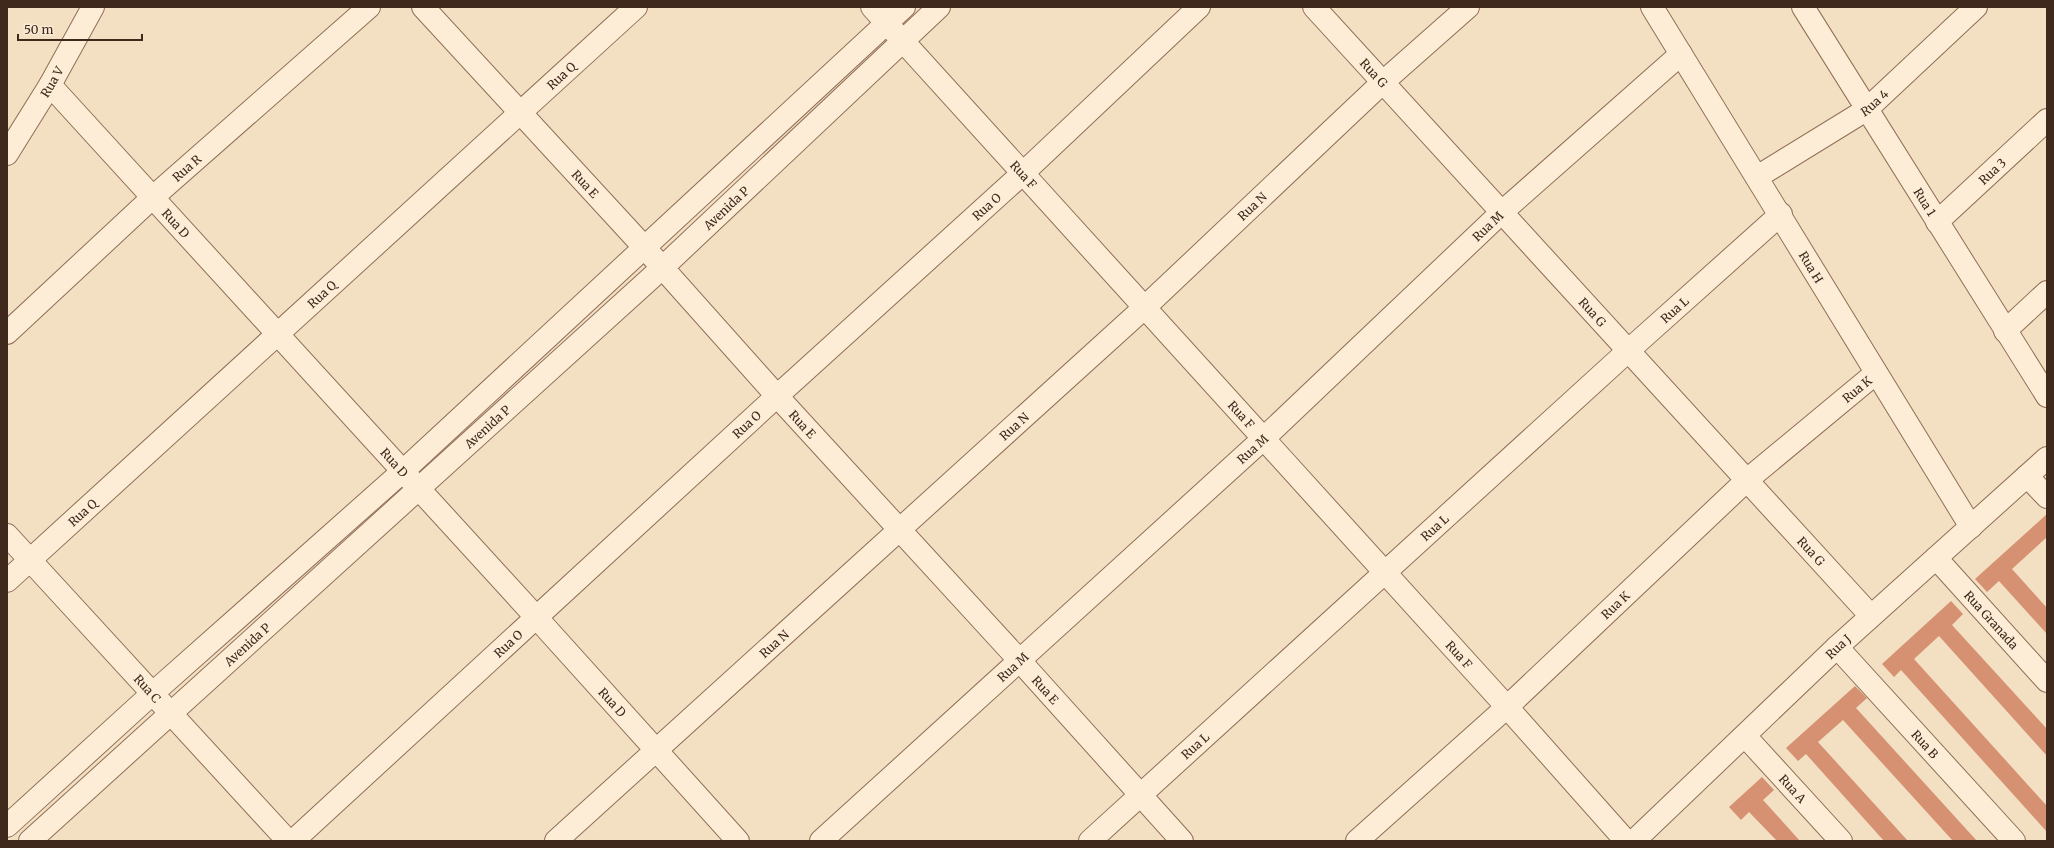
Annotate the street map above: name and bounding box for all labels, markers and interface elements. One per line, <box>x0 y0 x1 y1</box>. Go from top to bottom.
scale bar <box>18 16 142 42</box>
text: 50 m <box>24 22 53 37</box>
street label: Rua G <box>1357 55 1391 90</box>
street label: Rua Q <box>544 58 579 92</box>
street label: Rua V <box>37 63 67 100</box>
street label: Rua 4 <box>1858 85 1891 119</box>
street label: Rua R <box>169 151 204 184</box>
street label: Rua 3 <box>1975 155 2009 187</box>
street label: Rua F <box>1007 157 1041 192</box>
street label: Rua E <box>569 166 602 201</box>
street label: Avenida P <box>699 183 752 233</box>
street label: Rua 1 <box>1911 185 1940 219</box>
street label: Rua N <box>1234 188 1270 223</box>
street label: Rua O <box>969 189 1004 223</box>
street label: Rua D <box>159 205 193 241</box>
street label: Rua M <box>1469 208 1506 244</box>
street label: Rua H <box>1796 248 1827 286</box>
street label: Rua Q <box>304 276 340 311</box>
street label: Rua L <box>1657 293 1692 326</box>
street label: Rua G <box>1576 294 1610 329</box>
street label: Rua K <box>1839 372 1875 406</box>
street label: Rua F <box>1225 397 1258 432</box>
street label: Avenida P <box>460 402 513 452</box>
street label: Rua O <box>729 407 764 441</box>
street label: Rua E <box>786 407 820 441</box>
street label: Rua N <box>996 408 1032 443</box>
street label: Rua M <box>1234 431 1271 467</box>
street label: Rua D <box>378 445 412 480</box>
street label: Rua Q <box>65 494 101 529</box>
street label: Rua L <box>1417 510 1452 544</box>
street label: Rua G <box>1794 533 1829 569</box>
street label: Rua K <box>1598 587 1633 622</box>
street label: Rua Granada <box>1961 587 2022 652</box>
street label: Avenida P <box>220 619 273 670</box>
street label: Rua O <box>490 626 526 660</box>
street label: Rua N <box>756 626 792 661</box>
street label: Rua J <box>1822 630 1854 662</box>
street label: Rua F <box>1443 637 1476 672</box>
street label: Rua M <box>994 649 1031 685</box>
street label: Rua C <box>131 671 164 705</box>
street label: Rua E <box>1029 672 1062 707</box>
street label: Rua D <box>596 684 630 720</box>
street label: Rua B <box>1909 727 1942 761</box>
street label: Rua L <box>1178 729 1212 762</box>
street label: Rua A <box>1776 771 1810 806</box>

